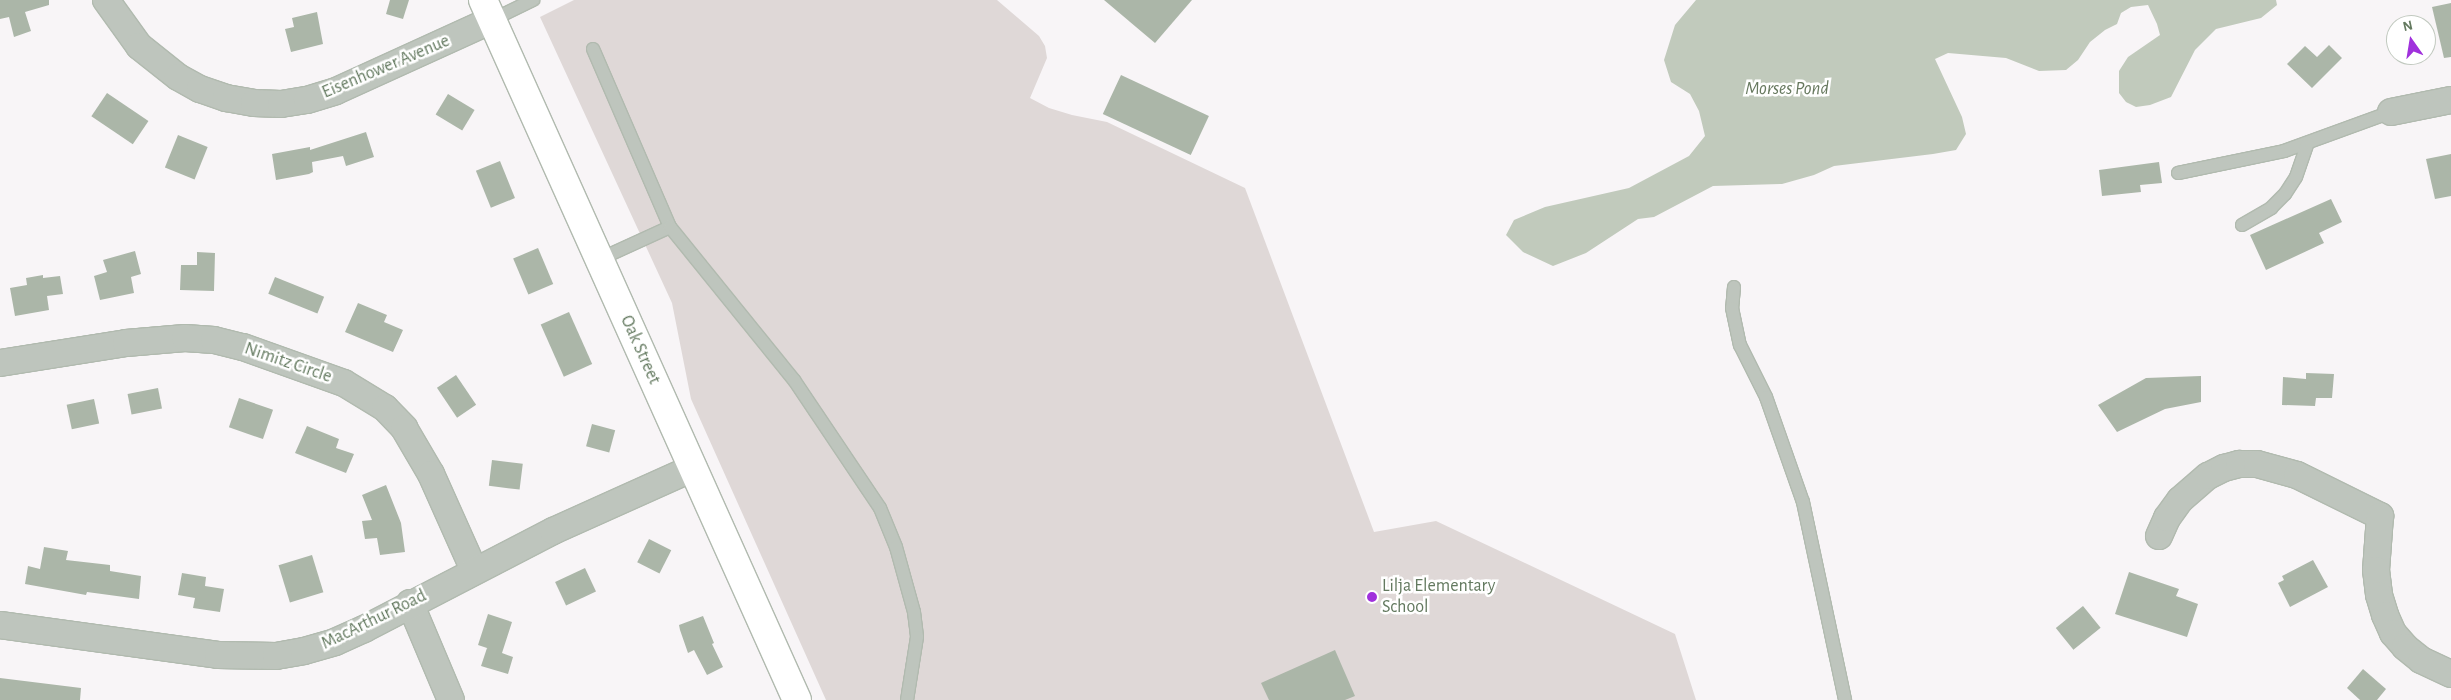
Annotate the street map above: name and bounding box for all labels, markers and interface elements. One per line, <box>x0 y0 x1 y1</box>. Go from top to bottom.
north arrow <box>2386 15 2436 65</box>
text: N <box>2402 18 2414 34</box>
street label: Eisenhower Avenue <box>319 30 453 104</box>
water label: Morses Pond <box>1745 78 1829 100</box>
street label: Oak Street <box>615 312 665 388</box>
street label: Nimitz Circle <box>242 338 334 388</box>
place label: Lilja Elementary School <box>1382 576 1495 618</box>
street label: MacArthur Road <box>318 585 430 655</box>
marker: Lilja Elementary School <box>1366 591 1378 603</box>

